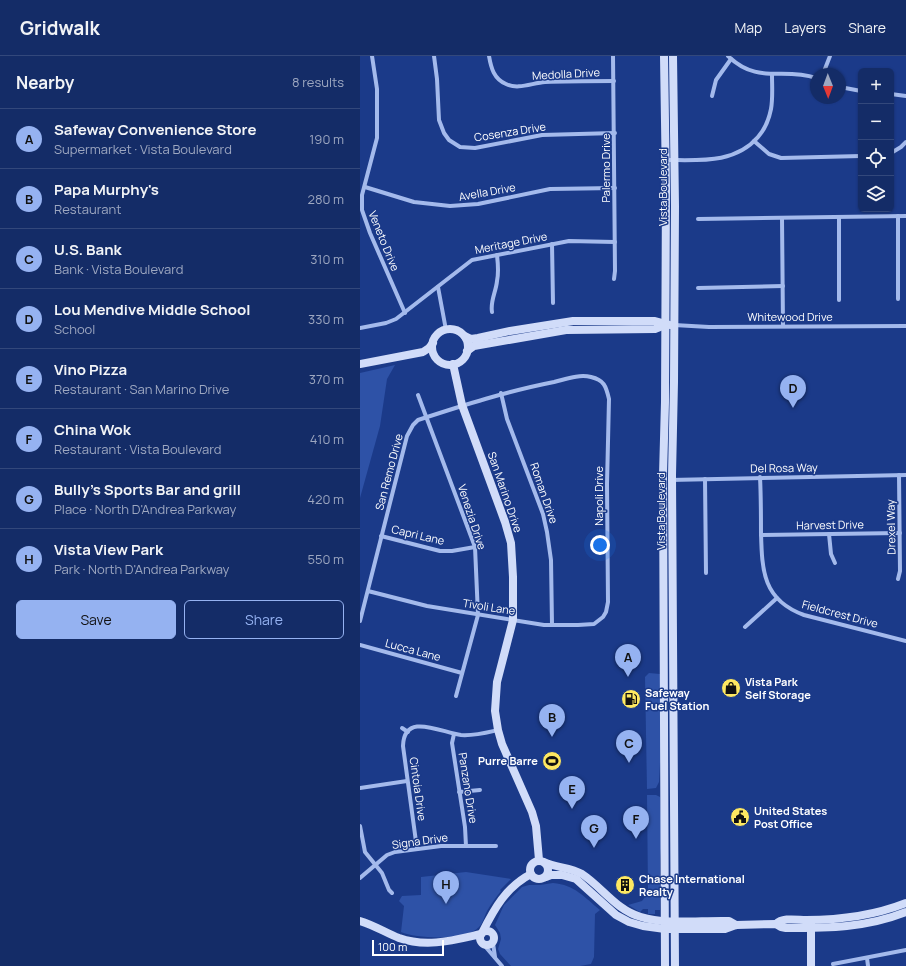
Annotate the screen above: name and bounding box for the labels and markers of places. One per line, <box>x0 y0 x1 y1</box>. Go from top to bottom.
pin: D <box>780 375 806 408</box>
pin: A <box>615 644 641 677</box>
place label: Vista Park Self Storage <box>745 674 811 702</box>
shop icon: Vista Park Self Storage <box>720 677 742 699</box>
place label: Safeway Fuel Station <box>645 685 710 713</box>
fuel station icon: Safeway Fuel Station <box>620 688 642 710</box>
pin: B <box>539 704 565 737</box>
pin: C <box>616 730 642 763</box>
sports icon: Purre Barre <box>541 750 563 772</box>
place label: Purre Barre <box>478 753 538 768</box>
pin: E <box>559 776 585 809</box>
place label: United States Post Office <box>754 803 827 831</box>
pin: F <box>623 806 649 839</box>
public building icon: United States Post Office <box>729 806 751 828</box>
pin: G <box>581 815 607 848</box>
pin: H <box>433 871 459 904</box>
place label: Chase International Realty <box>639 871 745 899</box>
building icon: Chase International Realty <box>614 874 636 896</box>

